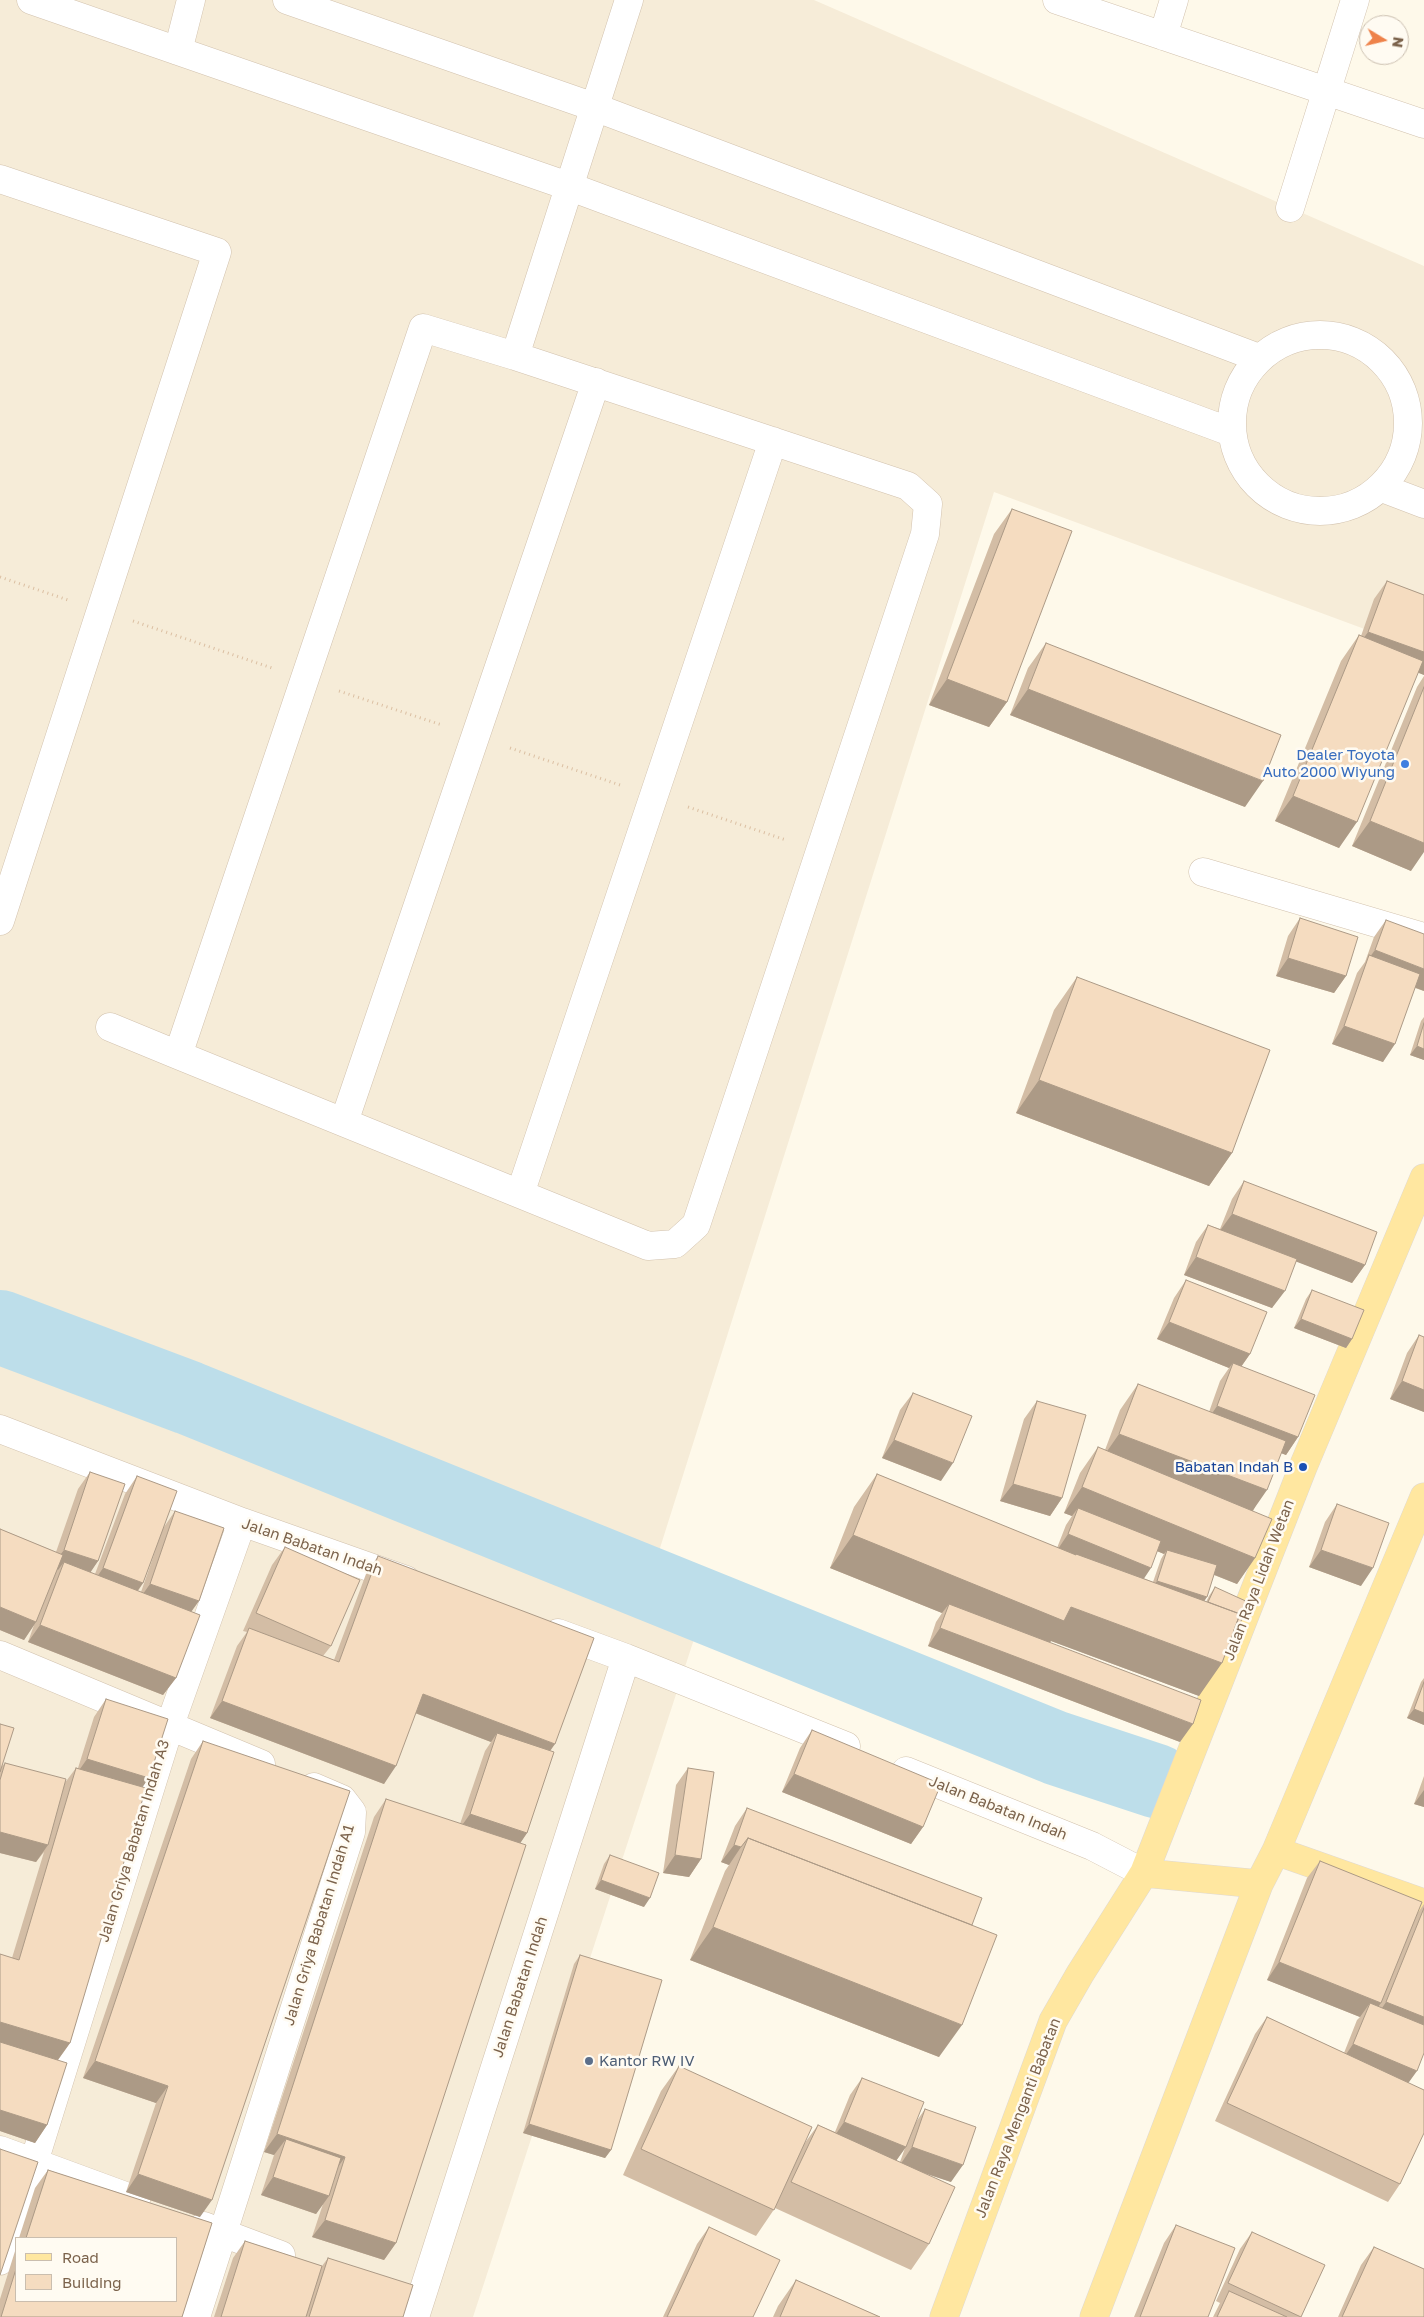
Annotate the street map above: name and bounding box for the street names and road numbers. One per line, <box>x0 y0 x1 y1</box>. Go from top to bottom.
street label: Jalan Raya Lidah Wetan <box>1220 1497 1298 1663</box>
street label: Jalan Babatan Indah <box>239 1514 385 1580</box>
street label: Jalan Griya Babatan Indah A3 <box>95 1738 173 1944</box>
street label: Jalan Babatan Indah <box>926 1772 1070 1844</box>
street label: Jalan Griya Babatan Indah A1 <box>280 1822 358 2028</box>
street label: Jalan Babatan Indah <box>489 1914 551 2060</box>
street label: Jalan Raya Menganti Babatan <box>972 2016 1064 2220</box>

